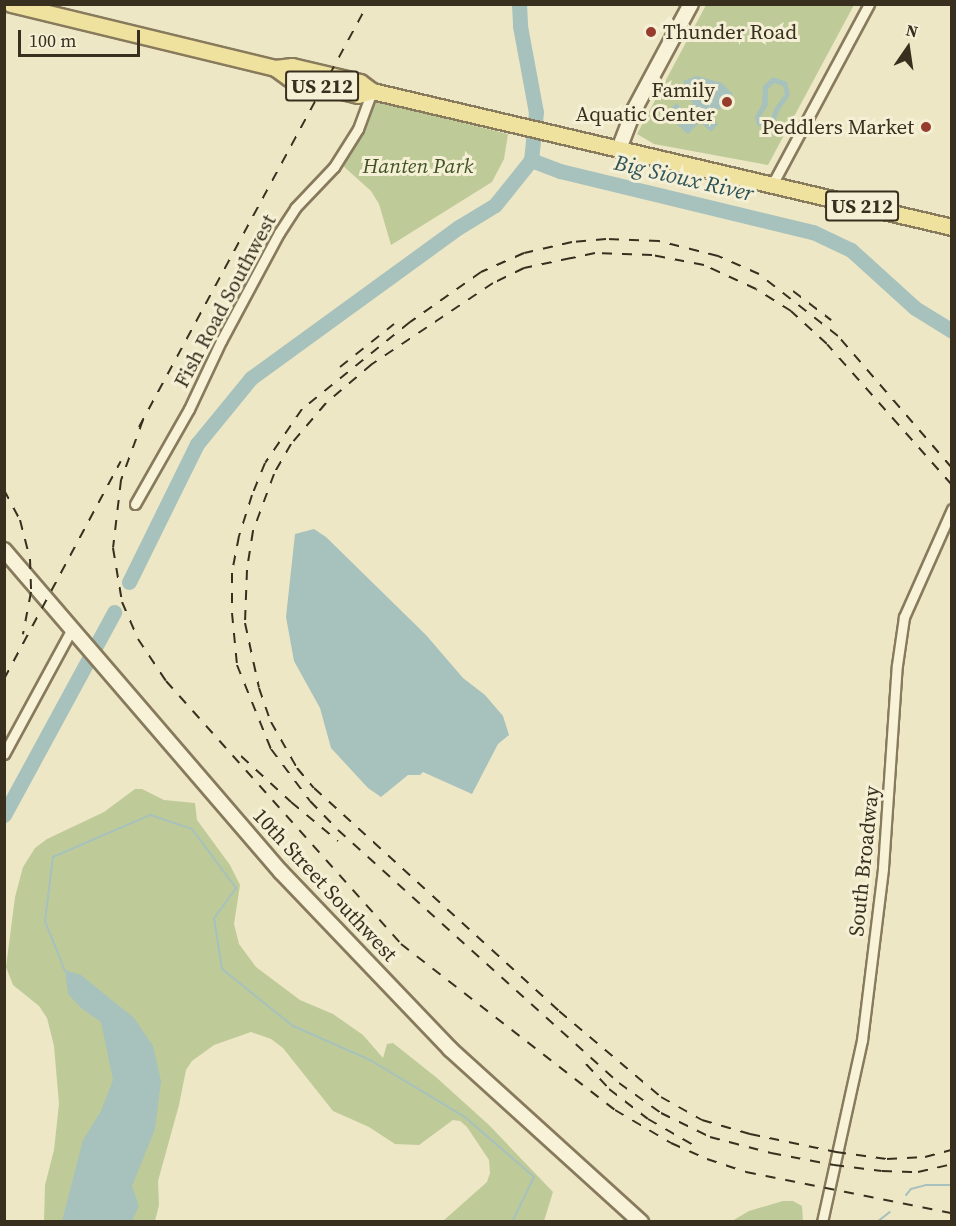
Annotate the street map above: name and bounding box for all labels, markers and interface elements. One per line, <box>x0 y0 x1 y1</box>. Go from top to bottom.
scale bar <box>21 18 142 56</box>
north arrow <box>878 18 938 78</box>
text: N <box>904 18 920 42</box>
place label: Thunder Road <box>663 19 797 45</box>
marker: Thunder Road <box>644 25 658 39</box>
text: 100 m <box>29 28 76 53</box>
road number: US 212 <box>284 69 360 103</box>
place label: Family Aquatic Center <box>576 77 715 127</box>
marker: Family Aquatic Center <box>720 95 734 109</box>
place label: Peddlers Market <box>762 114 914 140</box>
marker: Peddlers Market <box>919 120 933 134</box>
water label: Big Sioux River <box>612 149 756 207</box>
park label: Hanten Park <box>363 153 473 179</box>
road number: US 212 <box>824 189 900 223</box>
street label: Fish Road Southwest <box>169 210 281 392</box>
street label: South Broadway <box>844 784 884 938</box>
street label: 10th Street Southwest <box>248 803 402 967</box>

